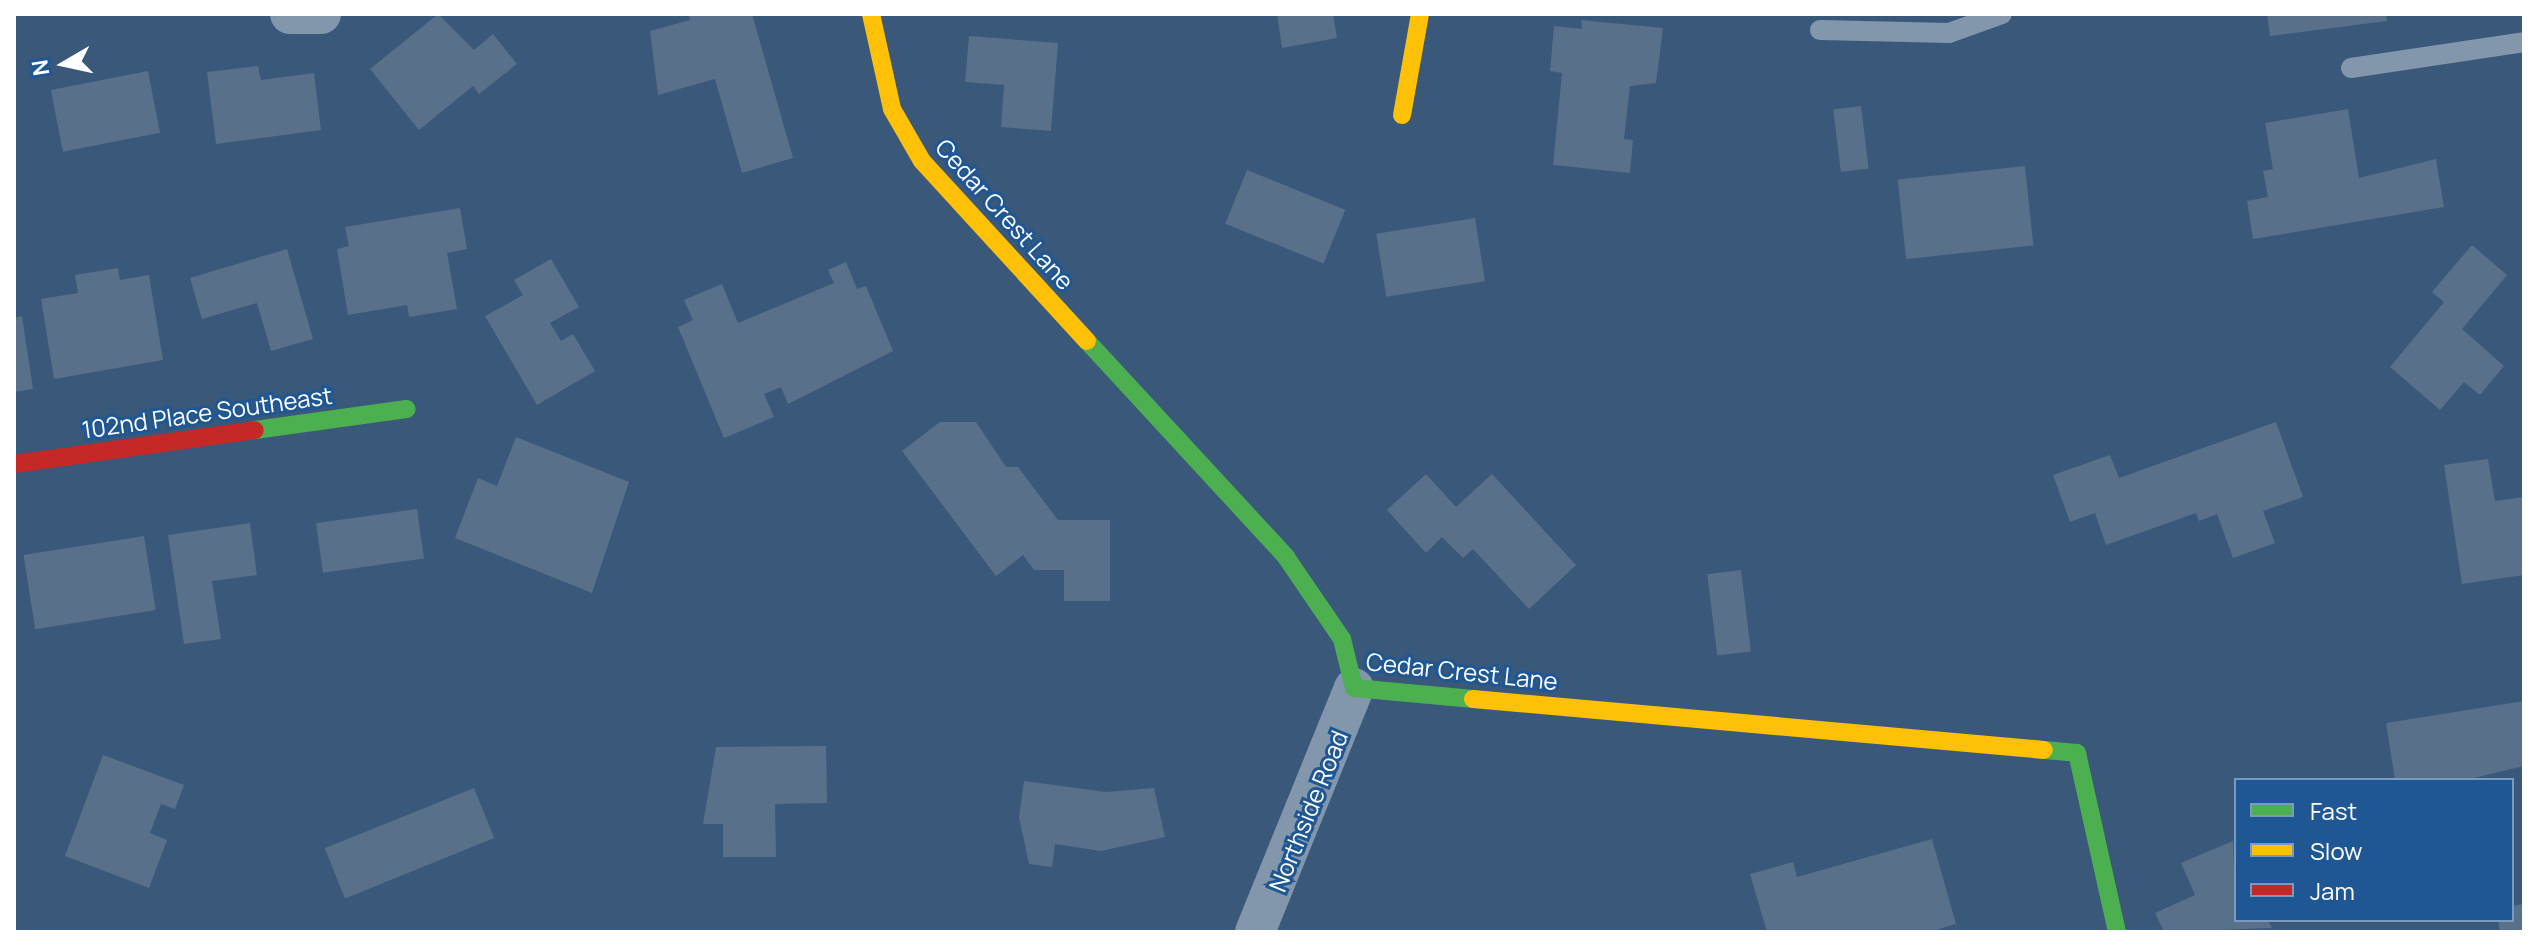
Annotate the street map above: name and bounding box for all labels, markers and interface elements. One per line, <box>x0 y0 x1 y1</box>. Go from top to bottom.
north arrow <box>24 24 104 104</box>
text: N <box>24 58 56 78</box>
street label: Cedar Crest Lane <box>930 133 1080 295</box>
street label: 102nd Place Southeast <box>80 380 334 444</box>
street label: Cedar Crest Lane <box>1365 647 1559 695</box>
street label: Northside Road <box>1263 726 1353 896</box>
legend <box>2234 778 2514 922</box>
text: Fast <box>2310 794 2357 827</box>
text: Slow <box>2310 834 2363 867</box>
text: Jam <box>2310 874 2355 907</box>

